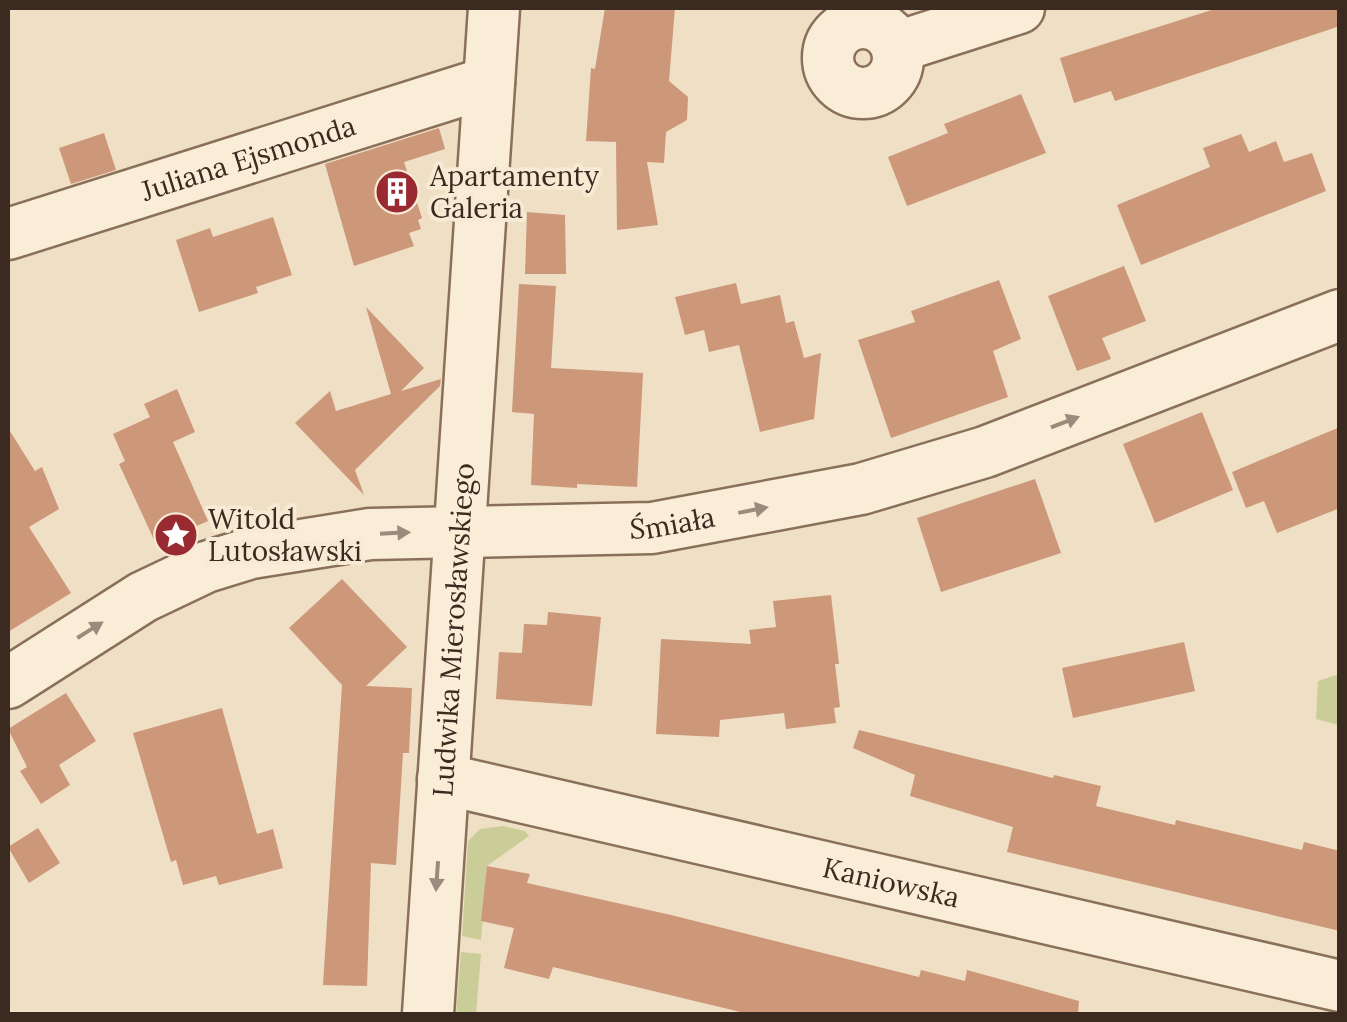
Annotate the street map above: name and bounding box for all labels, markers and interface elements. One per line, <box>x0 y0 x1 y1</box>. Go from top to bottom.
street label: Juliana Ejsmonda <box>136 107 360 209</box>
place label: Apartamenty Galeria <box>429 158 599 226</box>
building icon: Apartamenty Galeria <box>374 169 420 215</box>
one-way arrow <box>1050 413 1080 429</box>
street label: Ludwika Mierosławskiego <box>424 462 482 798</box>
street label: Śmiała <box>629 499 718 547</box>
place label: Witold Lutosławski <box>208 501 362 569</box>
one-way arrow <box>738 502 769 517</box>
place icon: Witold Lutosławski <box>153 512 199 558</box>
one-way arrow <box>379 525 411 541</box>
one-way arrow <box>76 622 103 640</box>
street label: Kaniowska <box>819 849 963 916</box>
one-way arrow <box>429 861 445 893</box>

